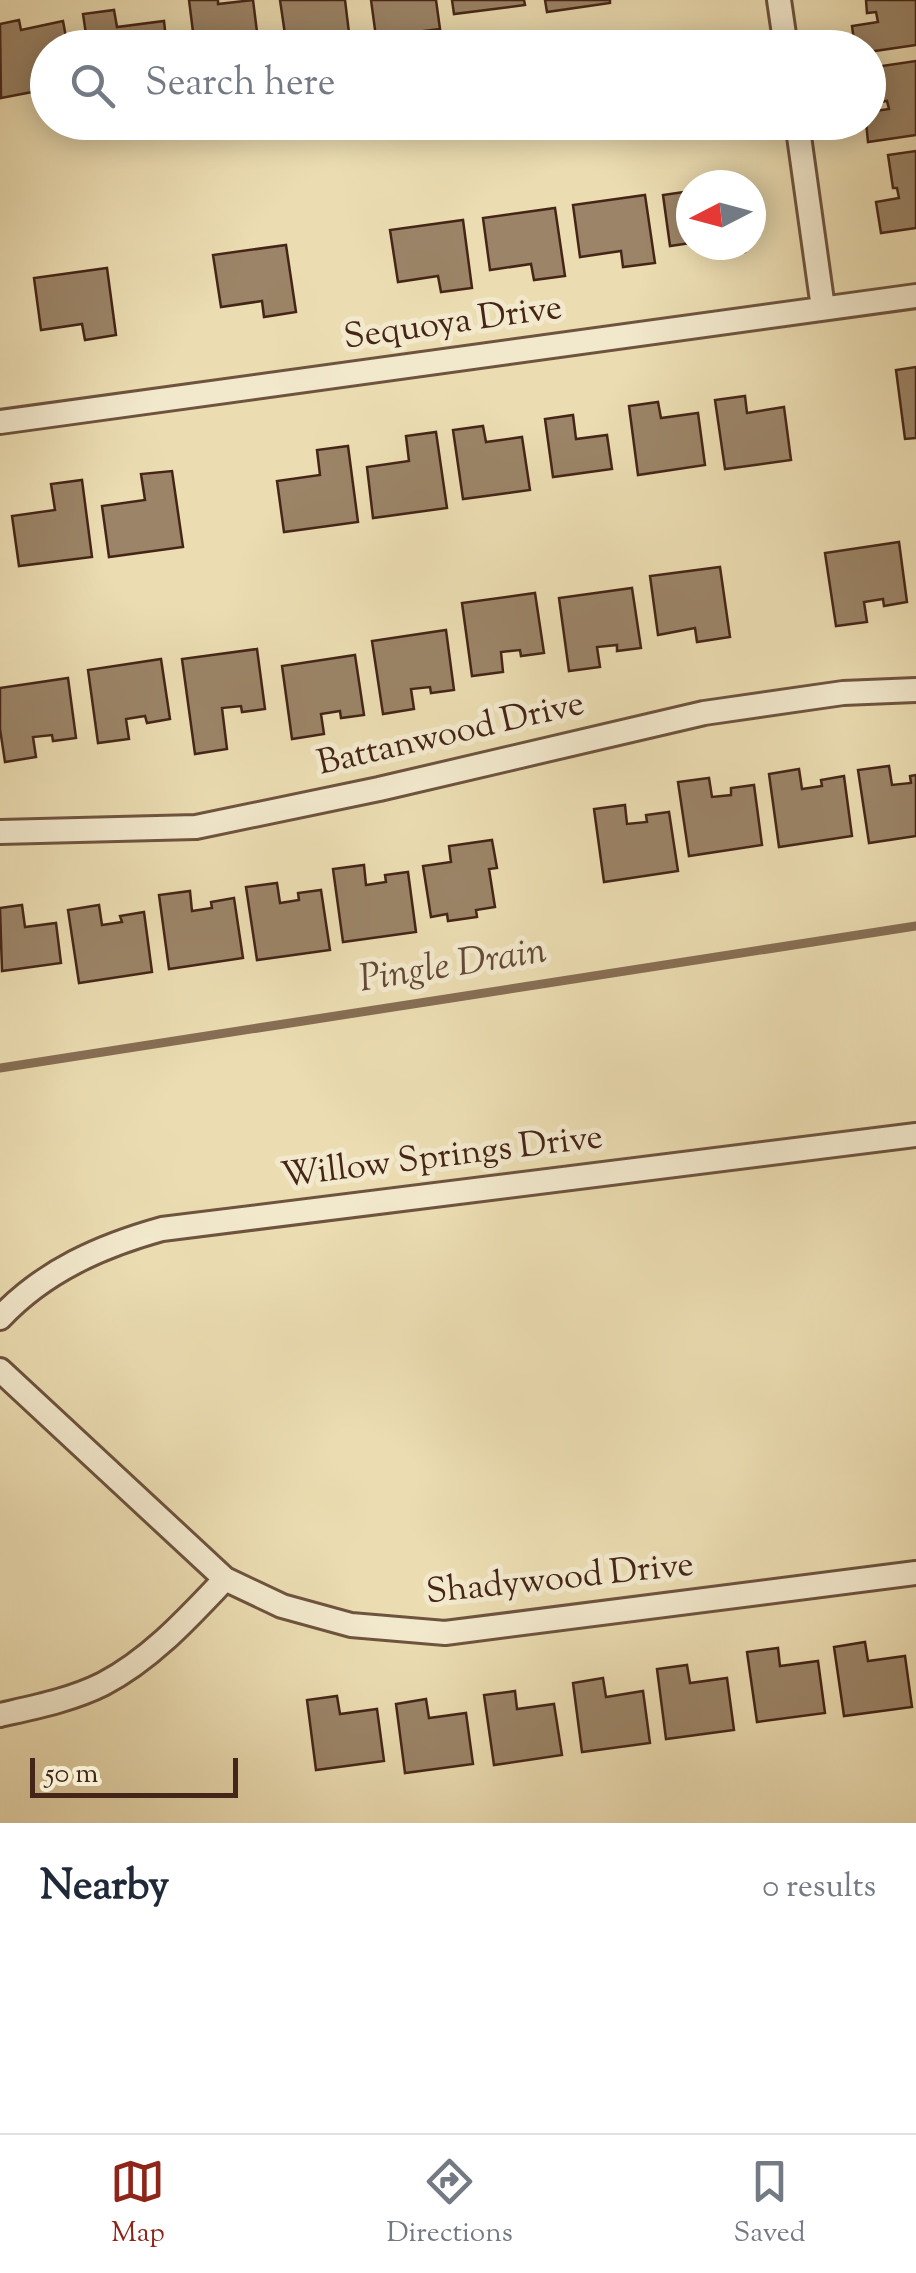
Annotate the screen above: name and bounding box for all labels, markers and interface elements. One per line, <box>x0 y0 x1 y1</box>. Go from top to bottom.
search box <box>30 30 886 140</box>
icon: search <box>65 58 120 113</box>
text: Search here <box>145 58 336 112</box>
north arrow <box>676 170 766 260</box>
street label: Sequoya Drive <box>341 283 565 365</box>
street label: Battanwood Drive <box>313 680 589 790</box>
water label: Pingle Drain <box>356 926 550 1008</box>
street label: Willow Springs Drive <box>278 1113 606 1203</box>
street label: Shadywood Drive <box>424 1541 696 1619</box>
scale bar <box>30 1753 238 1798</box>
text: 50 m <box>45 1755 99 1795</box>
text: Nearby <box>40 1858 169 1918</box>
text: 0 results <box>762 1865 876 1911</box>
tab: Map <box>110 2154 165 2254</box>
tab: Directions <box>386 2154 513 2254</box>
tab: Saved <box>734 2154 806 2254</box>

